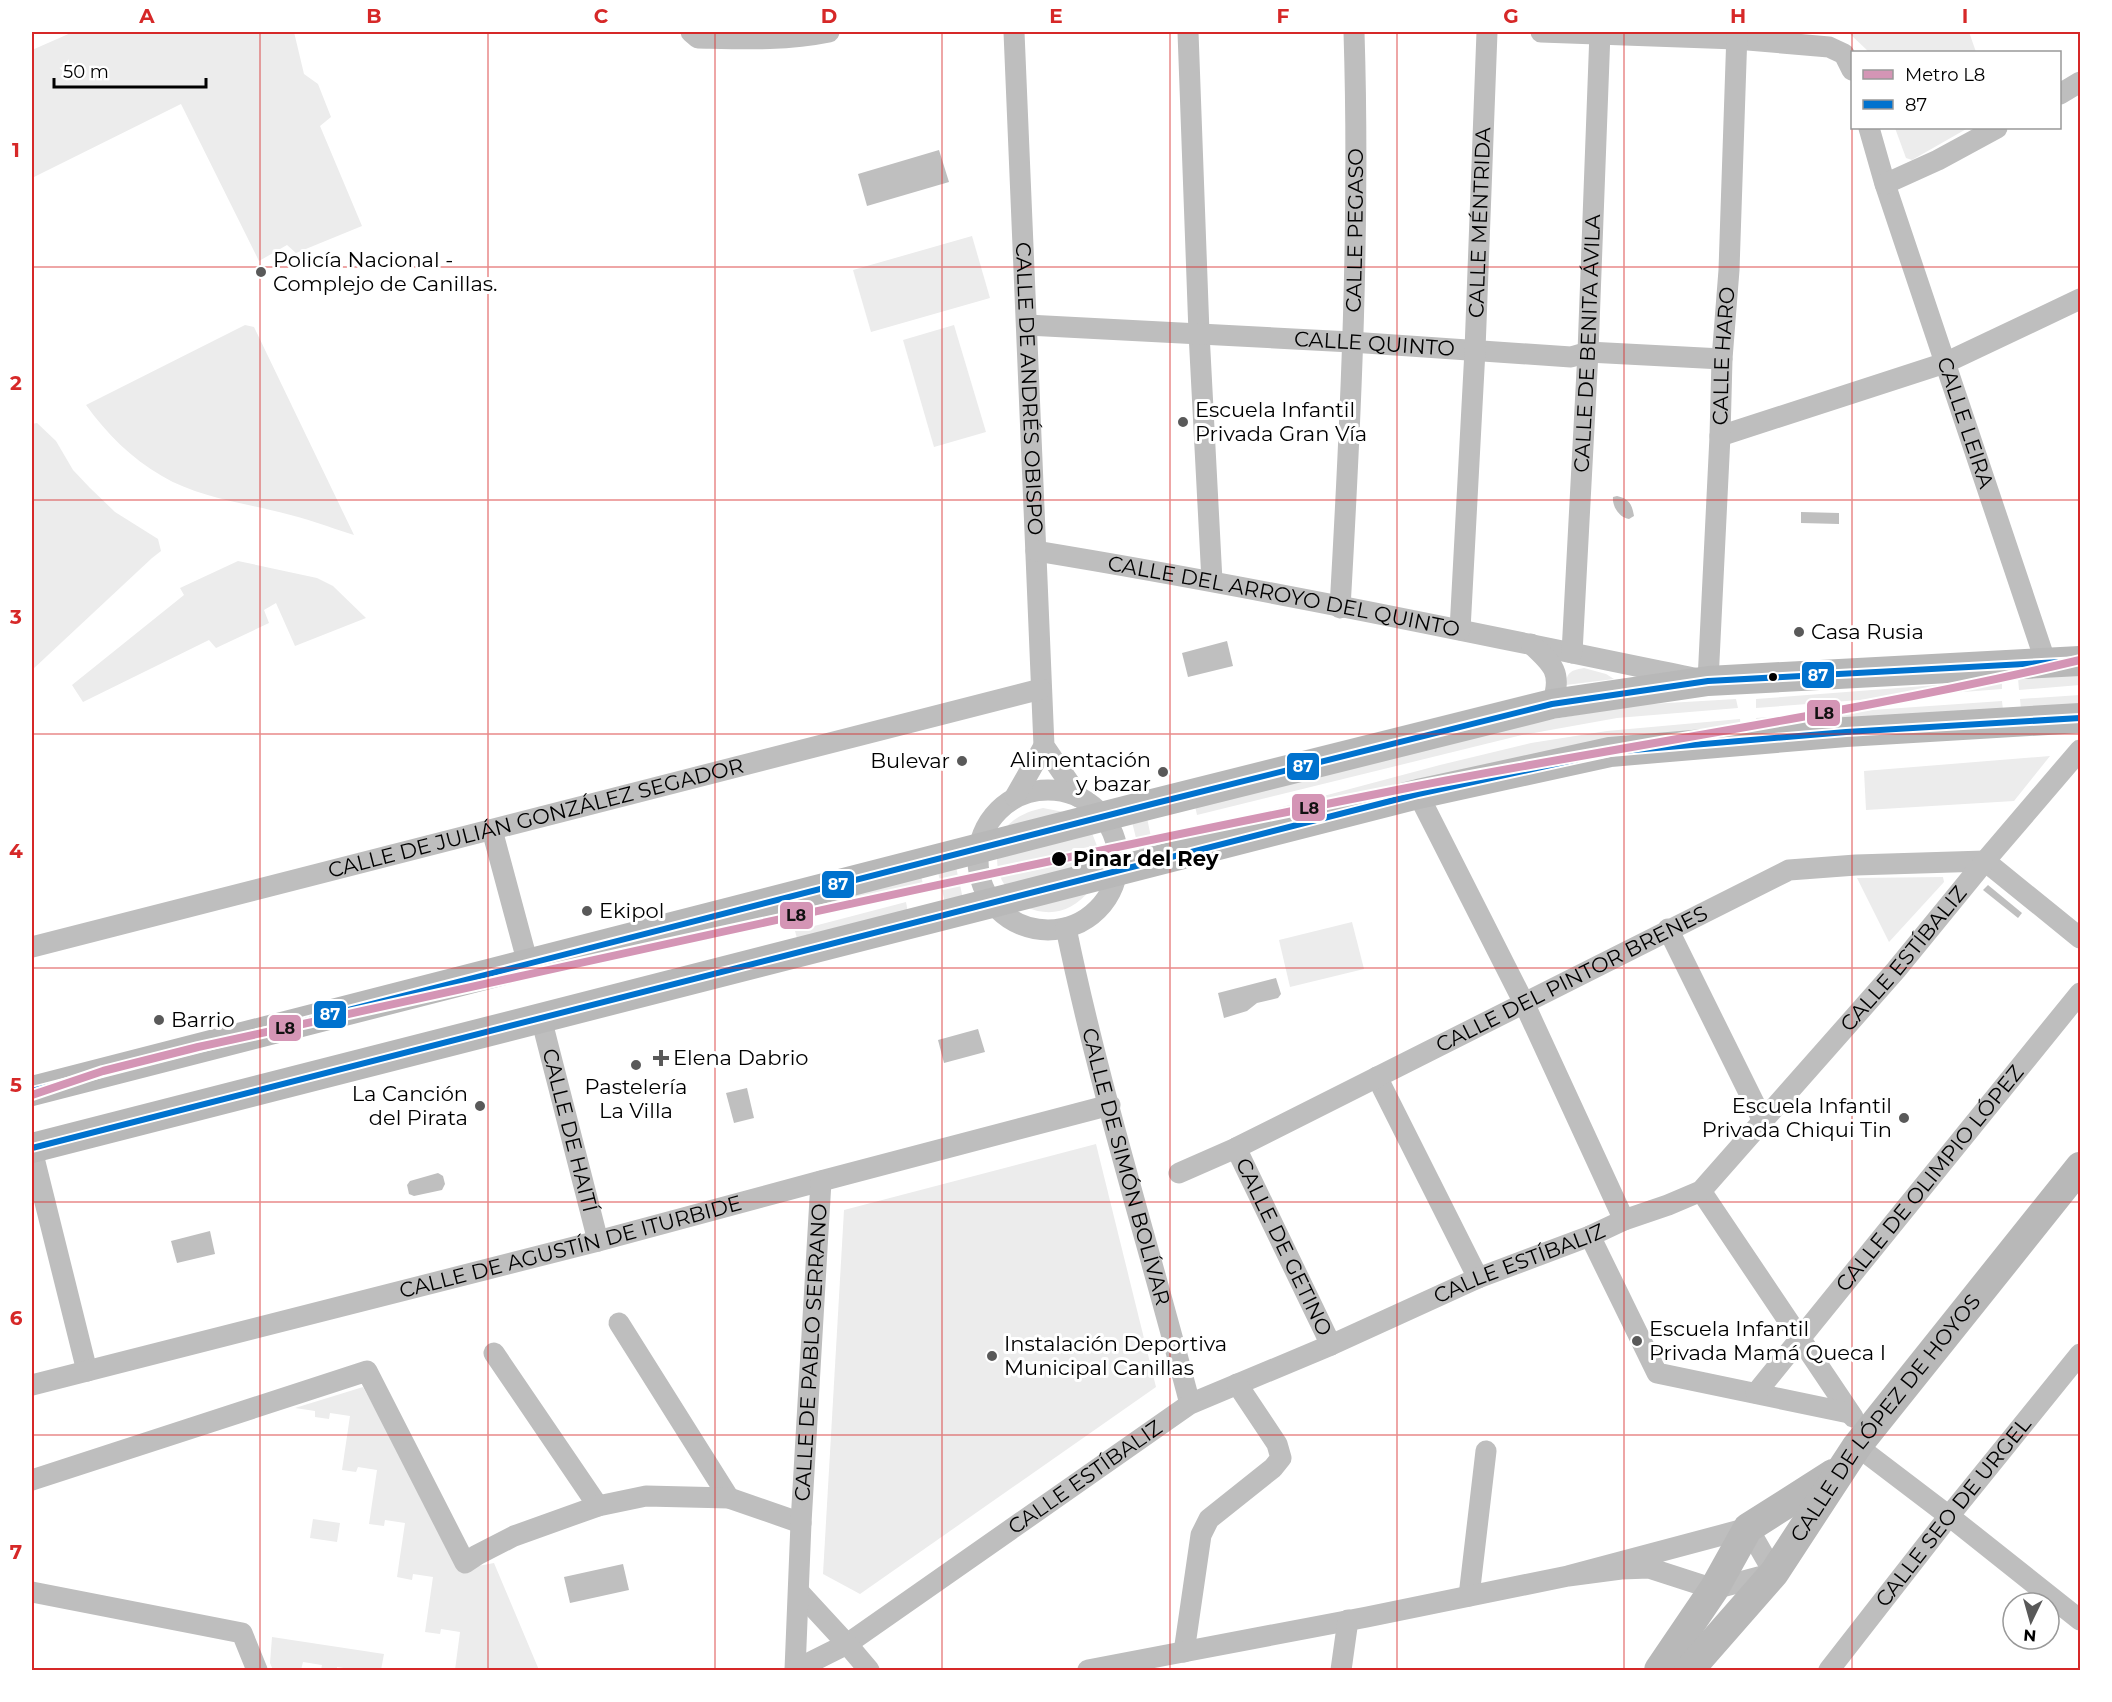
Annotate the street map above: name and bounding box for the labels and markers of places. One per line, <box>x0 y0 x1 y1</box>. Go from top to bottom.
place label: Policía Nacional - Complejo de Canillas. <box>273 247 497 296</box>
marker: Policía Nacional - Complejo de Canillas. <box>254 265 268 279</box>
place label: Escuela Infantil Privada Gran Vía <box>1195 397 1367 446</box>
marker: Escuela Infantil Privada Gran Vía <box>1176 415 1190 429</box>
place label: Casa Rusia <box>1811 619 1924 644</box>
marker: Casa Rusia <box>1792 625 1806 639</box>
unlabelled marker <box>1767 671 1779 683</box>
place label: Alimentación y bazar <box>1010 747 1151 796</box>
place label: Bulevar <box>870 748 950 773</box>
marker: Bulevar <box>955 754 969 768</box>
marker: Alimentación y bazar <box>1156 765 1170 779</box>
place label: Pinar del Rey <box>1073 846 1219 871</box>
marker: Pinar del Rey <box>1050 850 1068 868</box>
place label: Ekipol <box>599 898 664 923</box>
marker: Ekipol <box>580 904 594 918</box>
place label: Barrio <box>171 1007 235 1032</box>
marker: Barrio <box>152 1013 166 1027</box>
place label: Elena Dabrio <box>673 1045 809 1070</box>
marker: Elena Dabrio <box>654 1051 668 1065</box>
marker: Pastelería La Villa <box>629 1058 643 1072</box>
place label: Pastelería La Villa <box>585 1074 687 1123</box>
place label: La Canción del Pirata <box>352 1081 468 1130</box>
place label: Escuela Infantil Privada Chiqui Tin <box>1702 1093 1892 1142</box>
marker: La Canción del Pirata <box>473 1099 487 1113</box>
marker: Escuela Infantil Privada Chiqui Tin <box>1897 1111 1911 1125</box>
place label: Escuela Infantil Privada Mamá Queca I <box>1649 1316 1886 1365</box>
place label: Instalación Deportiva Municipal Canillas <box>1004 1331 1227 1380</box>
marker: Escuela Infantil Privada Mamá Queca I <box>1630 1334 1644 1348</box>
marker: Instalación Deportiva Municipal Canillas <box>985 1349 999 1363</box>

